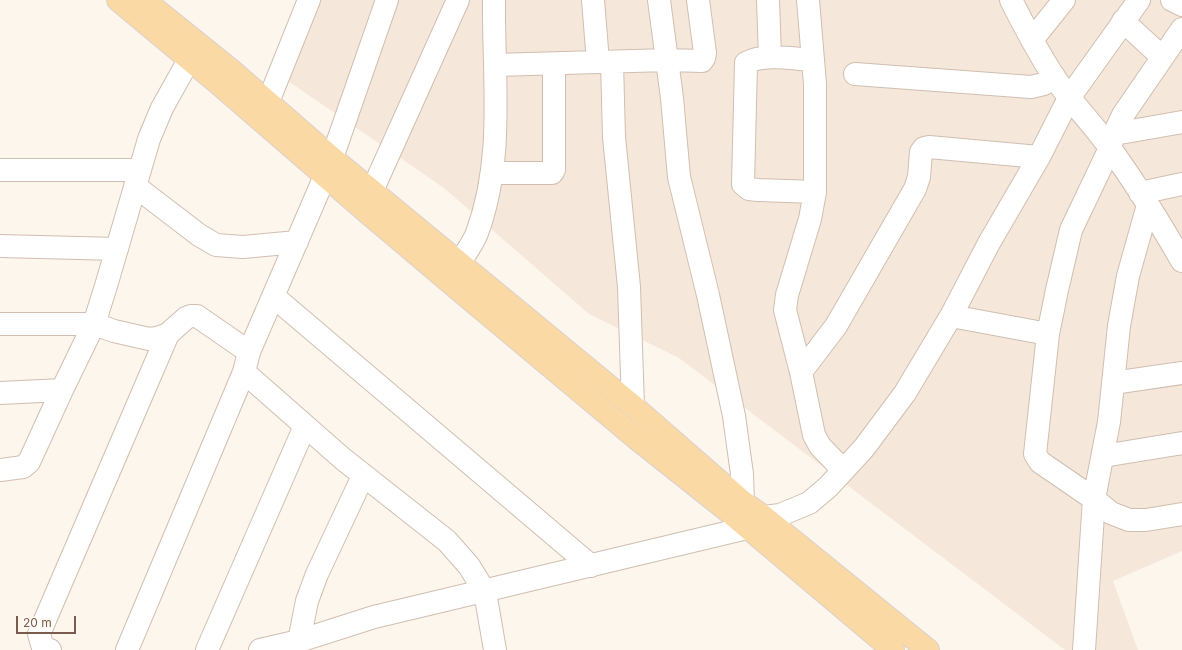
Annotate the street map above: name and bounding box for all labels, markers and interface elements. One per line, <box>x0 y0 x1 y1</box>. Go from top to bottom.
scale bar <box>18 608 78 634</box>
text: 20 m <box>23 615 52 630</box>

